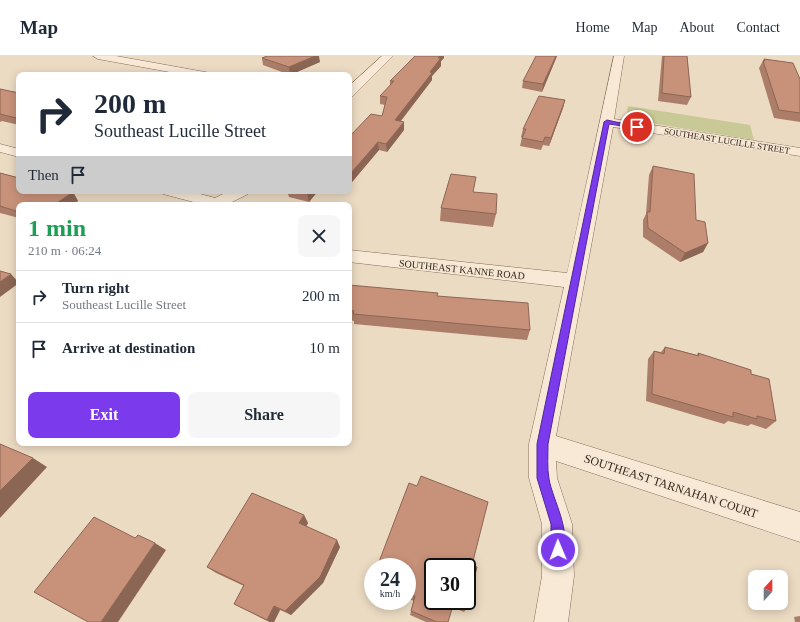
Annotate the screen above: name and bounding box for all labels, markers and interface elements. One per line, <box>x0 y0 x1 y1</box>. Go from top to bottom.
text: Map <box>20 17 58 38</box>
text: Home <box>576 20 610 35</box>
text: Map <box>632 20 657 35</box>
text: About <box>679 20 714 35</box>
text: Contact <box>736 20 780 35</box>
icon: right <box>28 88 80 140</box>
text: 200 m <box>94 88 166 119</box>
pin <box>620 110 654 144</box>
icon: arrive <box>626 116 648 138</box>
text: Southeast Lucille Street <box>94 121 266 141</box>
street label: SOUTHEAST LUCILLE STREET <box>663 126 791 156</box>
icon: arrive <box>67 164 89 186</box>
text: Then <box>28 167 59 183</box>
text: 1 min <box>28 215 86 241</box>
button: close <box>298 215 340 257</box>
text: 210 m · 06:24 <box>28 243 101 258</box>
street label: SOUTHEAST KANNE ROAD <box>398 257 525 282</box>
text: Turn right <box>62 280 129 296</box>
icon: right <box>28 286 50 308</box>
text: 200 m <box>302 288 340 304</box>
text: Southeast Lucille Street <box>62 297 186 312</box>
icon: arrive <box>28 338 50 360</box>
text: Arrive at destination <box>62 340 195 356</box>
text: 10 m <box>310 340 340 356</box>
button: Exit <box>28 392 180 438</box>
button: Share <box>188 392 340 438</box>
street label: SOUTHEAST TARNAHAN COURT <box>582 451 760 521</box>
position arrow <box>537 529 579 571</box>
speed limit sign: 30 <box>424 558 476 610</box>
text: 24 <box>380 568 400 590</box>
north arrow <box>748 570 788 610</box>
map controls <box>748 570 788 610</box>
text: km/h <box>380 588 400 599</box>

